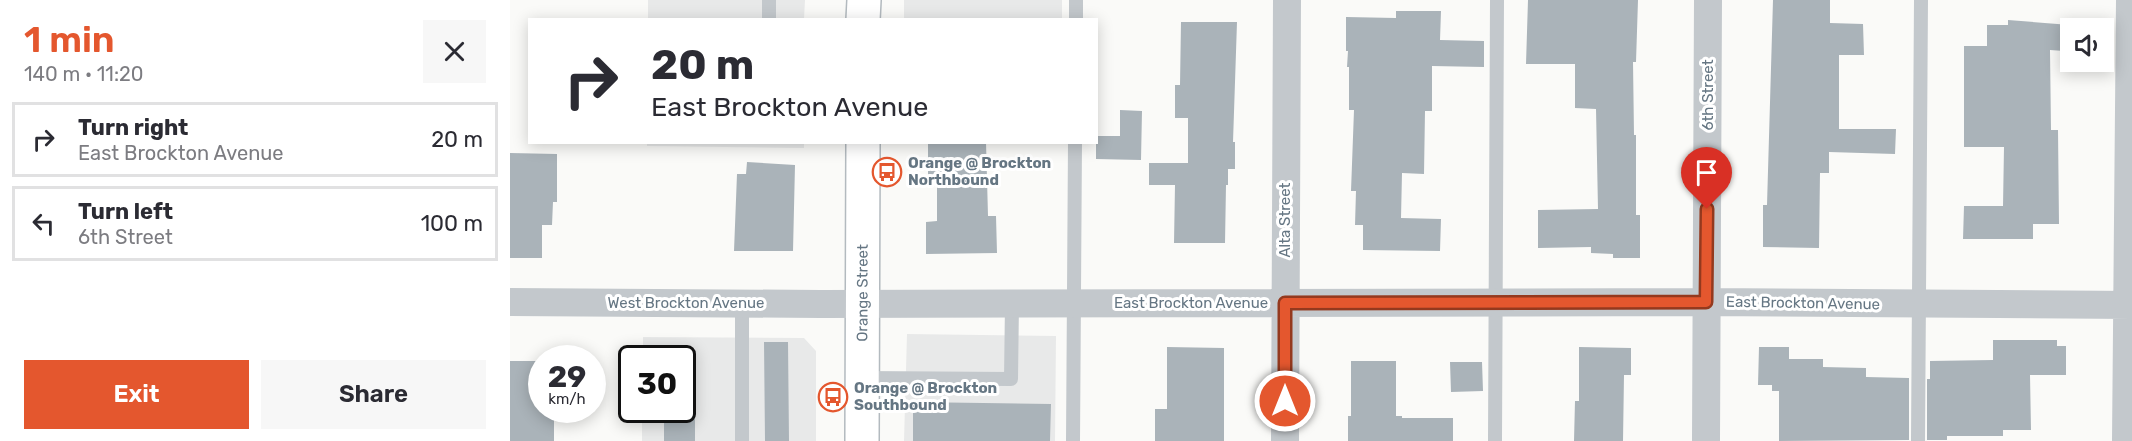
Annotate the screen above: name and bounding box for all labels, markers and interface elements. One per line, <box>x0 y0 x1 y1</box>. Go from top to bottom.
text: 1 min <box>24 18 115 61</box>
map controls <box>2060 18 2114 72</box>
button: sound <box>2060 18 2114 72</box>
button: close <box>423 20 486 83</box>
text: 20 m <box>651 40 754 90</box>
icon: right <box>552 42 630 120</box>
street label: 6th Street <box>1699 59 1717 131</box>
text: 140 m · 11:20 <box>24 62 143 86</box>
text: East Brockton Avenue <box>651 91 928 123</box>
text: Turn right <box>78 114 188 141</box>
icon: right <box>27 123 60 156</box>
text: 20 m <box>431 126 483 153</box>
text: East Brockton Avenue <box>78 141 284 165</box>
pin <box>1681 147 1732 209</box>
place label: Orange @ Brockton Northbound <box>908 154 1051 189</box>
bus stop icon: Orange @ Brockton Northbound <box>871 156 903 188</box>
icon: arrive <box>1690 156 1723 189</box>
street label: Alta Street <box>1276 182 1294 257</box>
text: Turn left <box>78 198 173 225</box>
icon: left <box>27 207 60 240</box>
text: 100 m <box>421 210 483 237</box>
text: 6th Street <box>78 225 173 249</box>
street label: Orange Street <box>853 244 872 342</box>
street label: East Brockton Avenue <box>1726 293 1880 313</box>
street label: West Brockton Avenue <box>608 294 764 312</box>
street label: East Brockton Avenue <box>1114 294 1268 312</box>
speed limit sign: 30 <box>618 345 696 423</box>
text: 29 <box>548 359 586 395</box>
button: Exit <box>24 360 249 429</box>
button: Share <box>261 360 486 429</box>
position arrow <box>1253 369 1317 433</box>
place label: Orange @ Brockton Southbound <box>854 379 997 414</box>
bus stop icon: Orange @ Brockton Southbound <box>817 381 849 413</box>
text: km/h <box>548 390 586 408</box>

